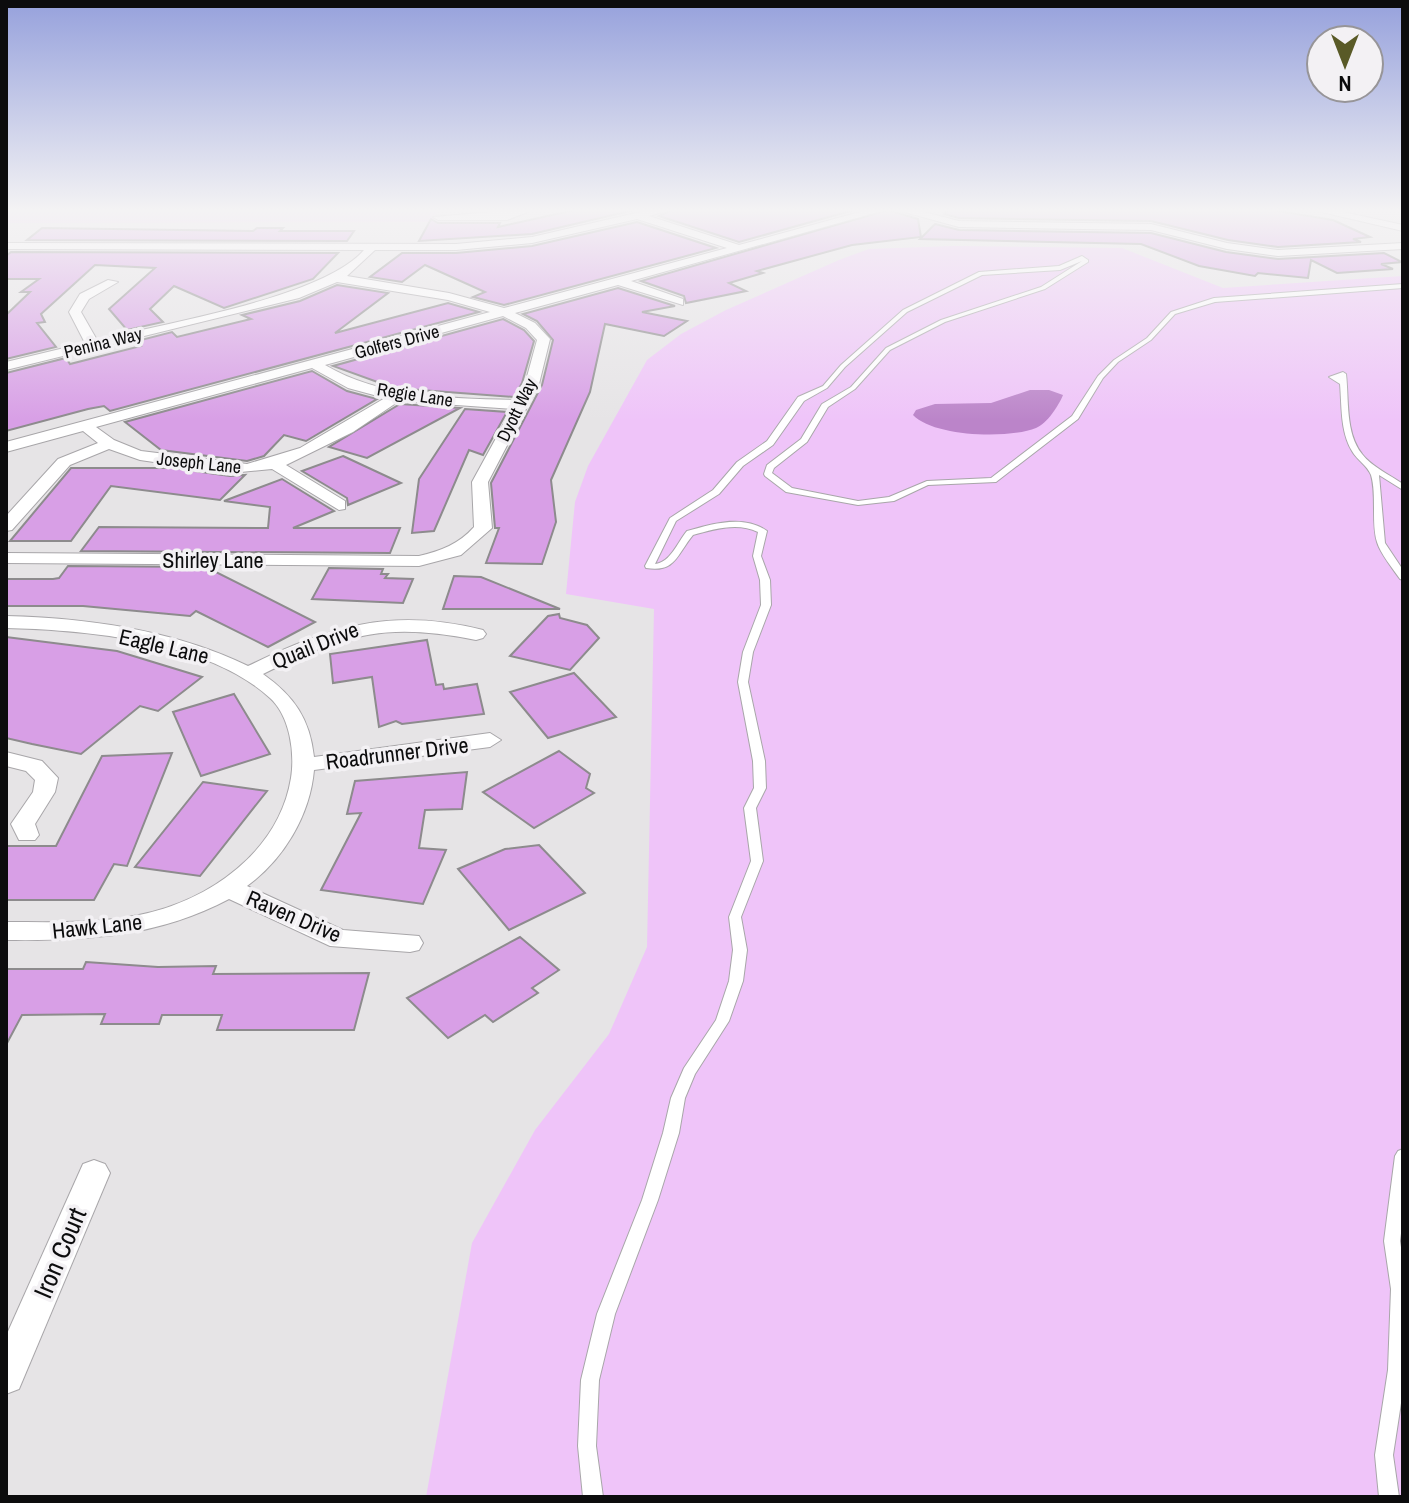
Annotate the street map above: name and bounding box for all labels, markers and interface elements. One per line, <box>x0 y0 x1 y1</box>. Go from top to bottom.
north arrow <box>1305 24 1385 104</box>
text: N <box>1338 69 1352 99</box>
street label: Golfers Drive <box>352 318 442 365</box>
street label: Penina Way <box>61 321 145 364</box>
street label: Dyott Way <box>491 373 543 446</box>
street label: Regie Lane <box>375 376 455 413</box>
street label: Joseph Lane <box>156 446 242 479</box>
street label: Shirley Lane <box>162 545 264 575</box>
street label: Quail Drive <box>267 614 363 676</box>
street label: Eagle Lane <box>116 621 212 671</box>
street label: Roadrunner Drive <box>324 729 470 777</box>
street label: Raven Drive <box>242 883 346 949</box>
street label: Hawk Lane <box>51 906 143 946</box>
street label: Iron Court <box>25 1202 94 1303</box>

